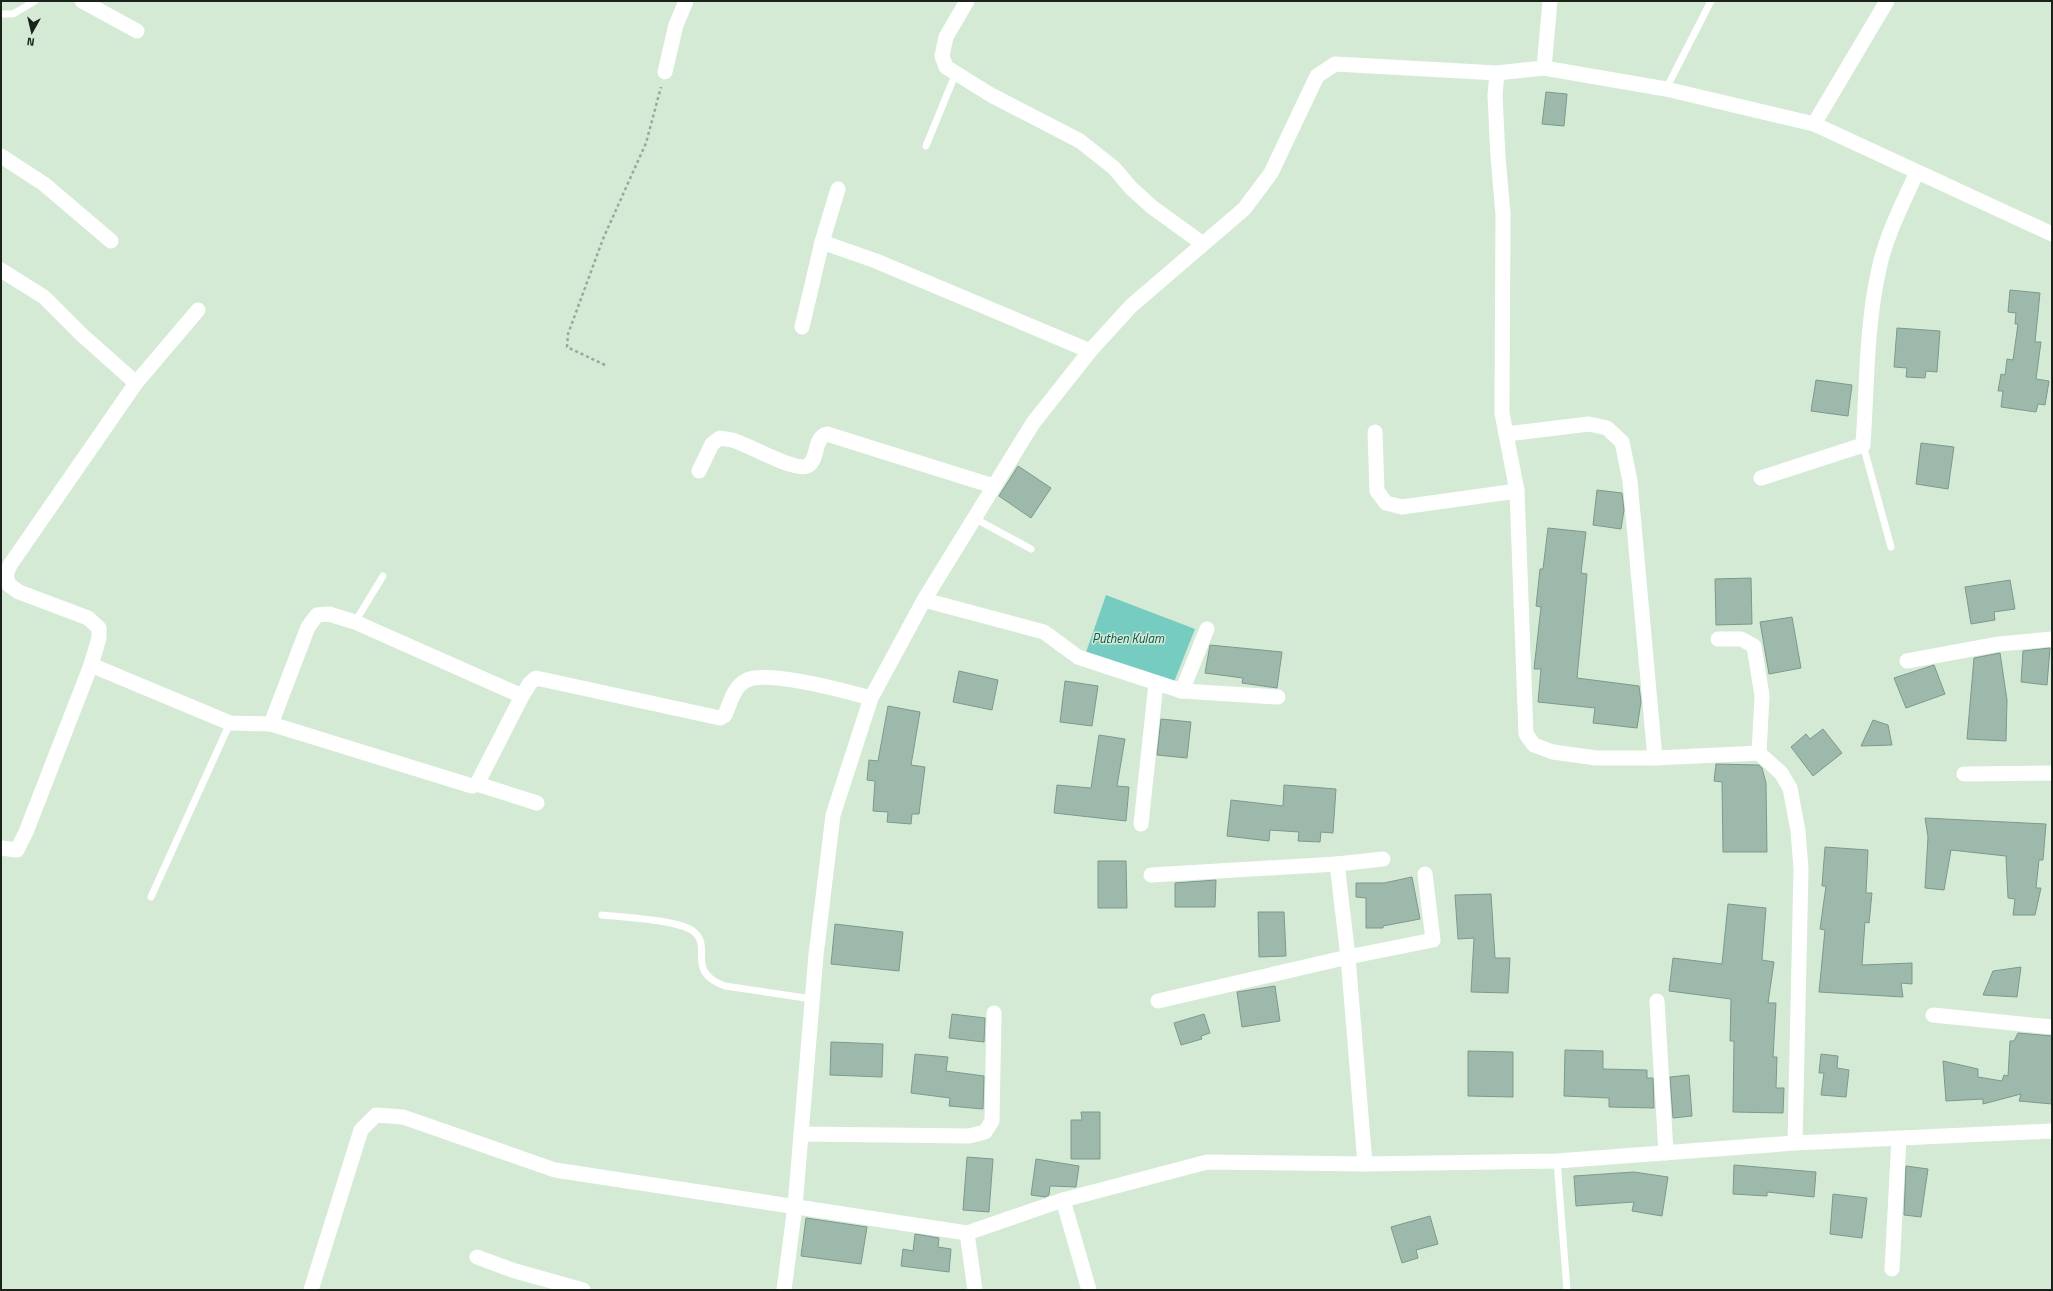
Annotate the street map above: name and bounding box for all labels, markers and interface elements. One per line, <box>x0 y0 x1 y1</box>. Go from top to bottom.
north arrow <box>12 12 52 52</box>
text: N <box>26 33 35 50</box>
water label: Puthen Kulam <box>1092 628 1165 648</box>

